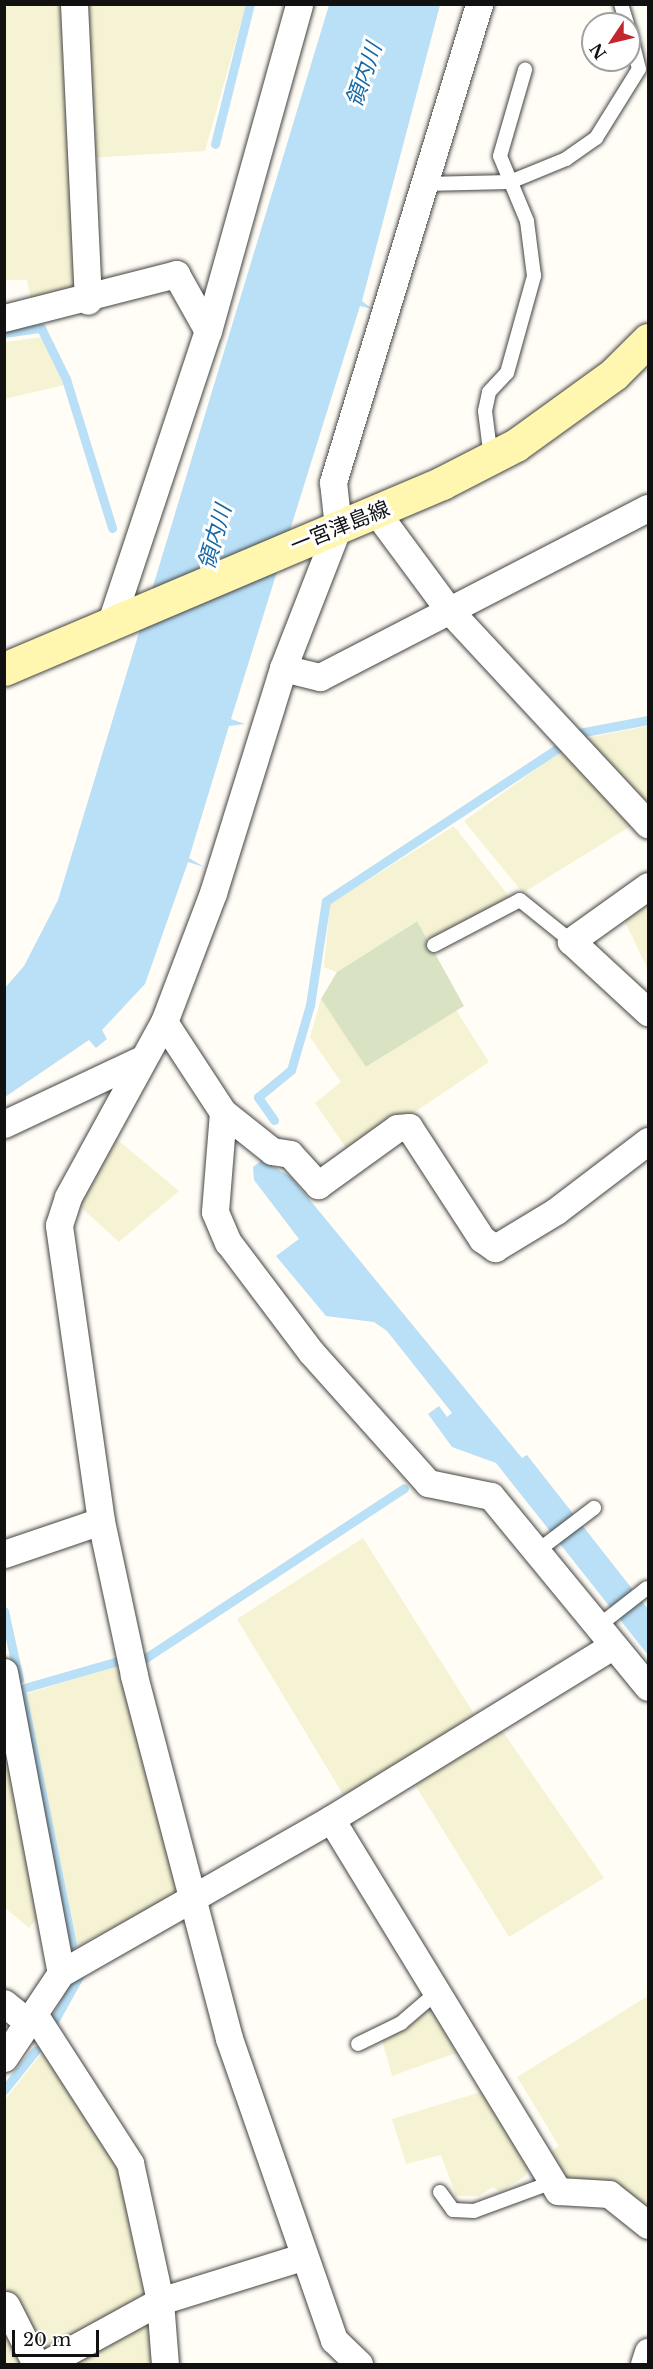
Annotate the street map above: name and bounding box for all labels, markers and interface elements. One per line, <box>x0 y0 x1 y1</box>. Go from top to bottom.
north arrow <box>581 12 641 72</box>
text: N <box>585 39 610 63</box>
water label: 領内川 <box>341 40 387 110</box>
street label: 一宮津島線 <box>287 496 393 558</box>
water label: 領内川 <box>193 502 237 572</box>
scale bar <box>15 2318 102 2356</box>
text: 20 m <box>23 2329 71 2351</box>

